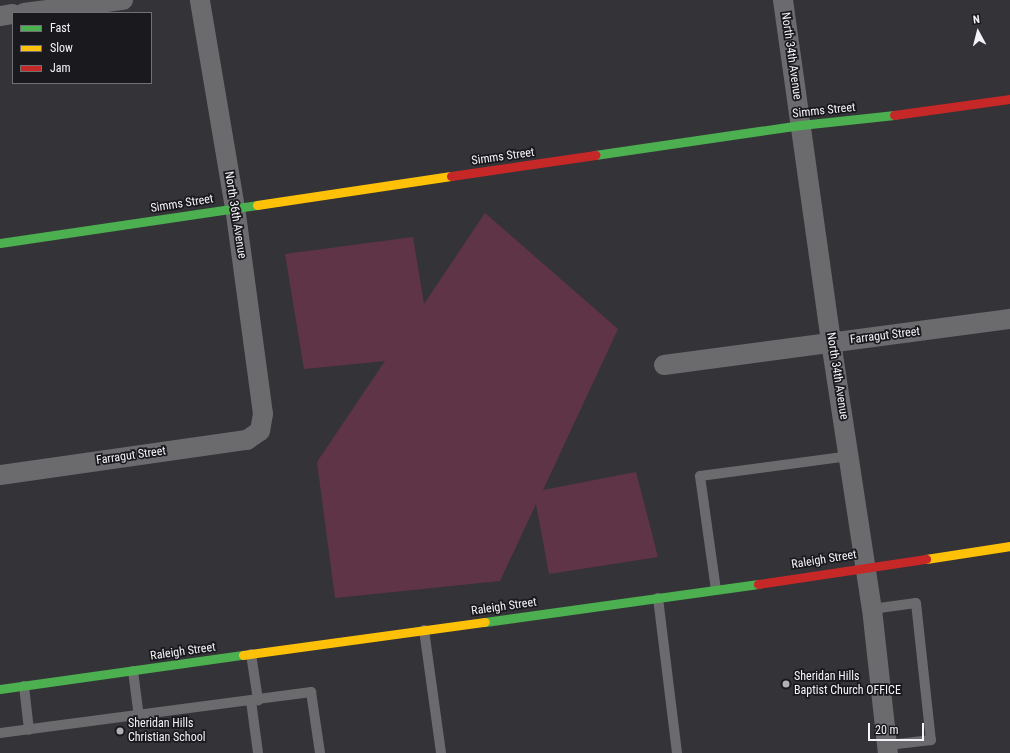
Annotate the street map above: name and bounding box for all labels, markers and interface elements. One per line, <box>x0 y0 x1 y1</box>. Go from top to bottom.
street label: North 34th Avenue <box>778 11 804 101</box>
legend <box>12 12 152 84</box>
north arrow <box>958 12 998 52</box>
text: N <box>972 13 981 26</box>
text: Fast <box>50 21 70 35</box>
text: Slow <box>50 41 73 55</box>
text: Jam <box>50 61 71 75</box>
street label: Simms Street <box>792 101 856 121</box>
street label: Simms Street <box>471 145 535 169</box>
street label: North 36th Avenue <box>221 170 249 260</box>
street label: Simms Street <box>150 192 214 216</box>
street label: Farragut Street <box>849 325 921 347</box>
street label: North 34th Avenue <box>823 331 851 421</box>
street label: Farragut Street <box>95 444 167 468</box>
street label: Raleigh Street <box>790 548 858 572</box>
street label: Raleigh Street <box>470 595 538 619</box>
street label: Raleigh Street <box>149 640 217 664</box>
place label: Sheridan Hills Baptist Church OFFICE <box>794 670 901 698</box>
marker: Sheridan Hills Baptist Church OFFICE <box>781 679 791 689</box>
scale bar <box>870 715 926 741</box>
place label: Sheridan Hills Christian School <box>128 717 205 745</box>
text: 20 m <box>875 723 899 737</box>
marker: Sheridan Hills Christian School <box>115 726 125 736</box>

